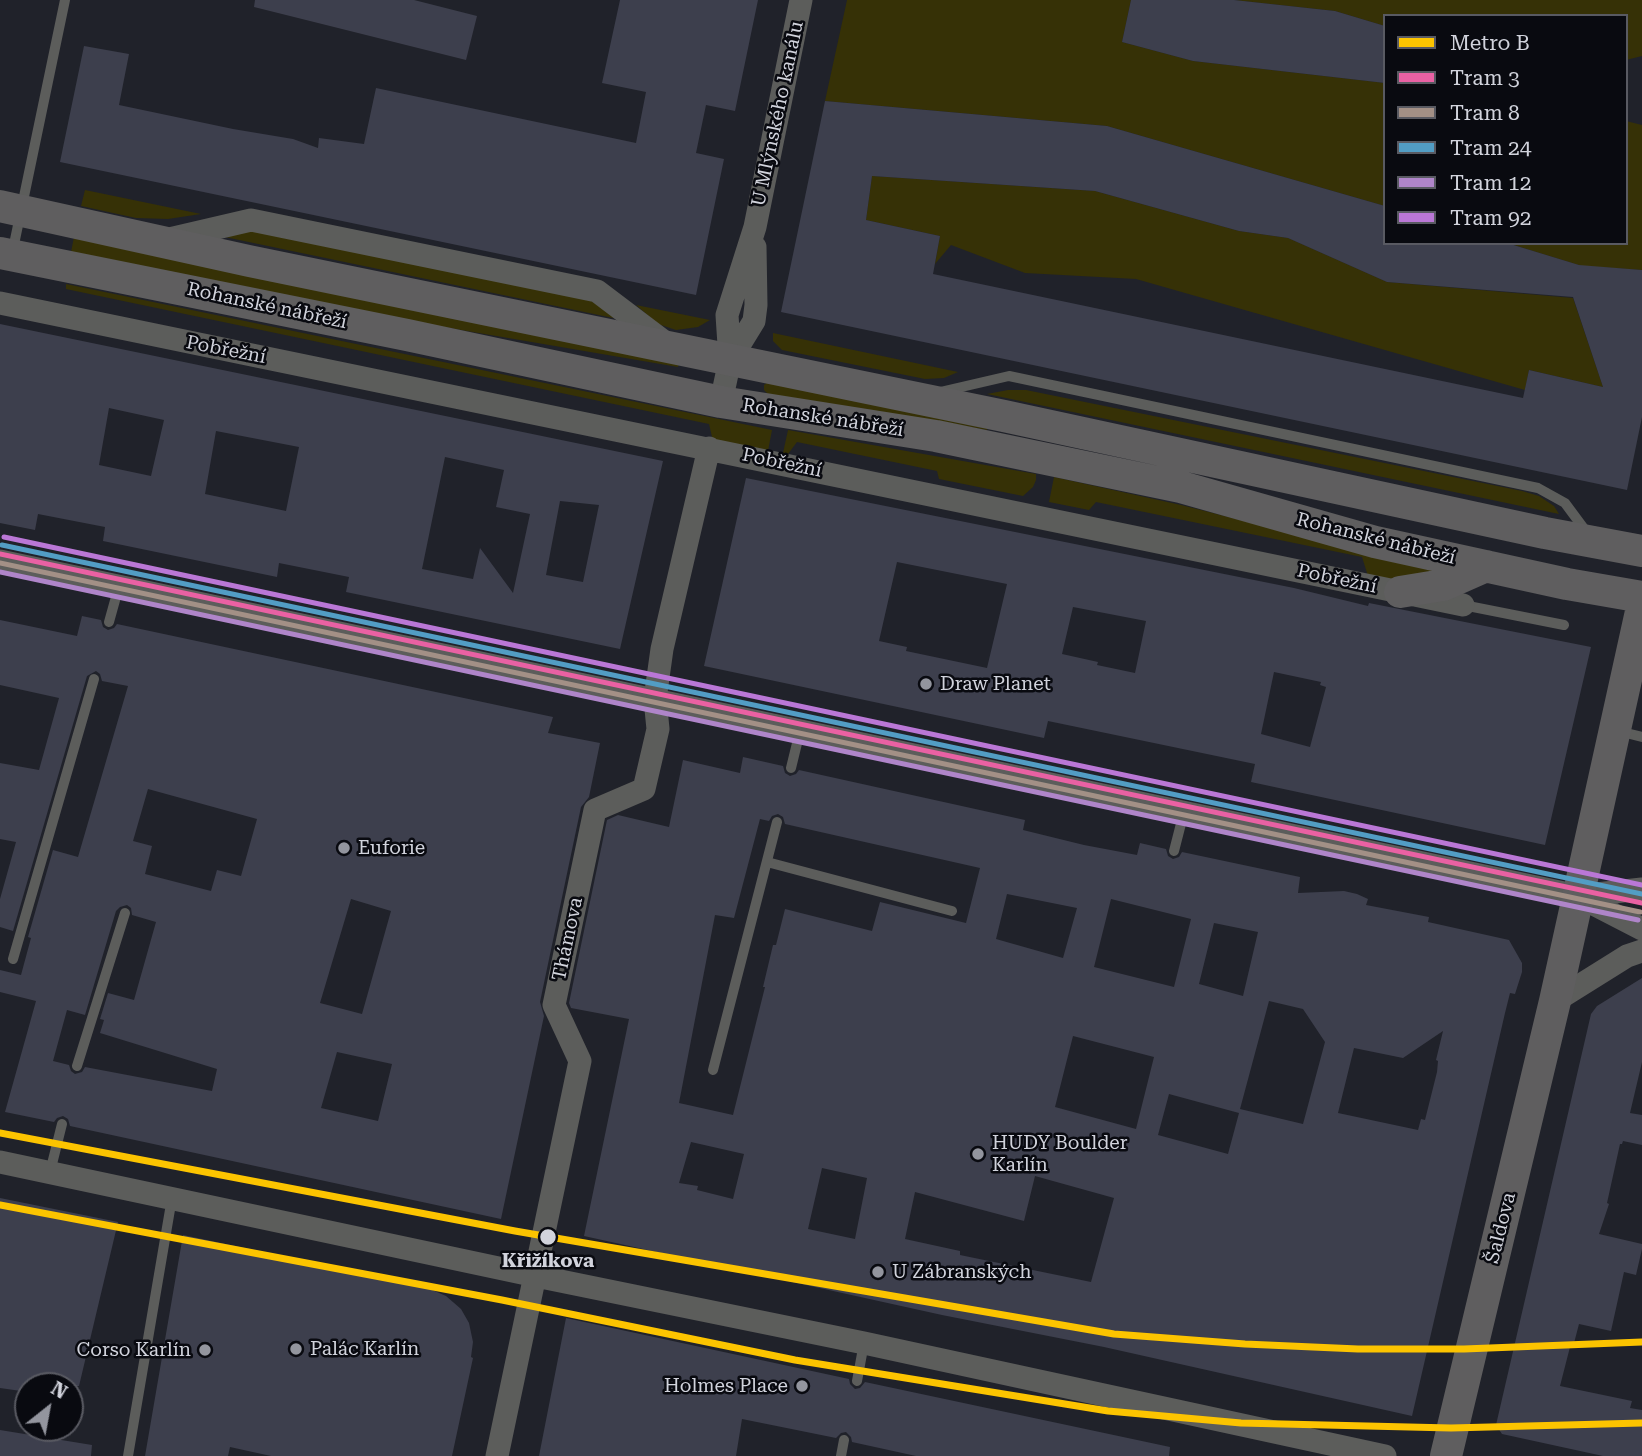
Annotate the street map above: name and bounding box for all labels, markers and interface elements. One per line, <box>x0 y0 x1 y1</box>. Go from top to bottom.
legend <box>1383 14 1628 245</box>
street label: U Mlýnského kanálu <box>747 19 809 209</box>
text: Metro B <box>1450 31 1530 55</box>
text: Tram 3 <box>1450 66 1520 90</box>
text: Tram 8 <box>1450 101 1520 125</box>
text: Tram 24 <box>1450 136 1532 160</box>
text: Tram 12 <box>1450 171 1532 195</box>
text: Tram 92 <box>1450 206 1532 230</box>
street label: Rohanské nábřeží <box>185 278 349 334</box>
street label: Pobřežní <box>184 331 268 369</box>
street label: Rohanské nábřeží <box>741 394 905 442</box>
street label: Pobřežní <box>740 443 824 483</box>
street label: Rohanské nábřeží <box>1294 508 1458 570</box>
street label: Pobřežní <box>1295 559 1379 599</box>
place label: Draw Planet <box>940 673 1051 695</box>
marker: Draw Planet <box>918 676 934 692</box>
place label: Euforie <box>358 837 425 859</box>
marker: Euforie <box>336 840 352 856</box>
street label: Thámova <box>548 895 588 983</box>
place label: HUDY Boulder Karlín <box>992 1132 1128 1176</box>
marker: HUDY Boulder Karlín <box>970 1146 986 1162</box>
street label: Šaldova <box>1481 1190 1521 1266</box>
marker: Křižíkova <box>538 1227 558 1247</box>
place label: Křižíkova <box>502 1250 594 1272</box>
place label: U Zábranských <box>892 1261 1031 1283</box>
marker: U Zábranských <box>870 1264 886 1280</box>
place label: Palác Karlín <box>310 1338 419 1360</box>
place label: Corso Karlín <box>77 1339 191 1361</box>
marker: Palác Karlín <box>288 1341 304 1357</box>
marker: Corso Karlín <box>197 1342 213 1358</box>
north arrow <box>14 1372 84 1442</box>
place label: Holmes Place <box>664 1375 788 1397</box>
text: N <box>47 1377 71 1404</box>
marker: Holmes Place <box>794 1378 810 1394</box>

